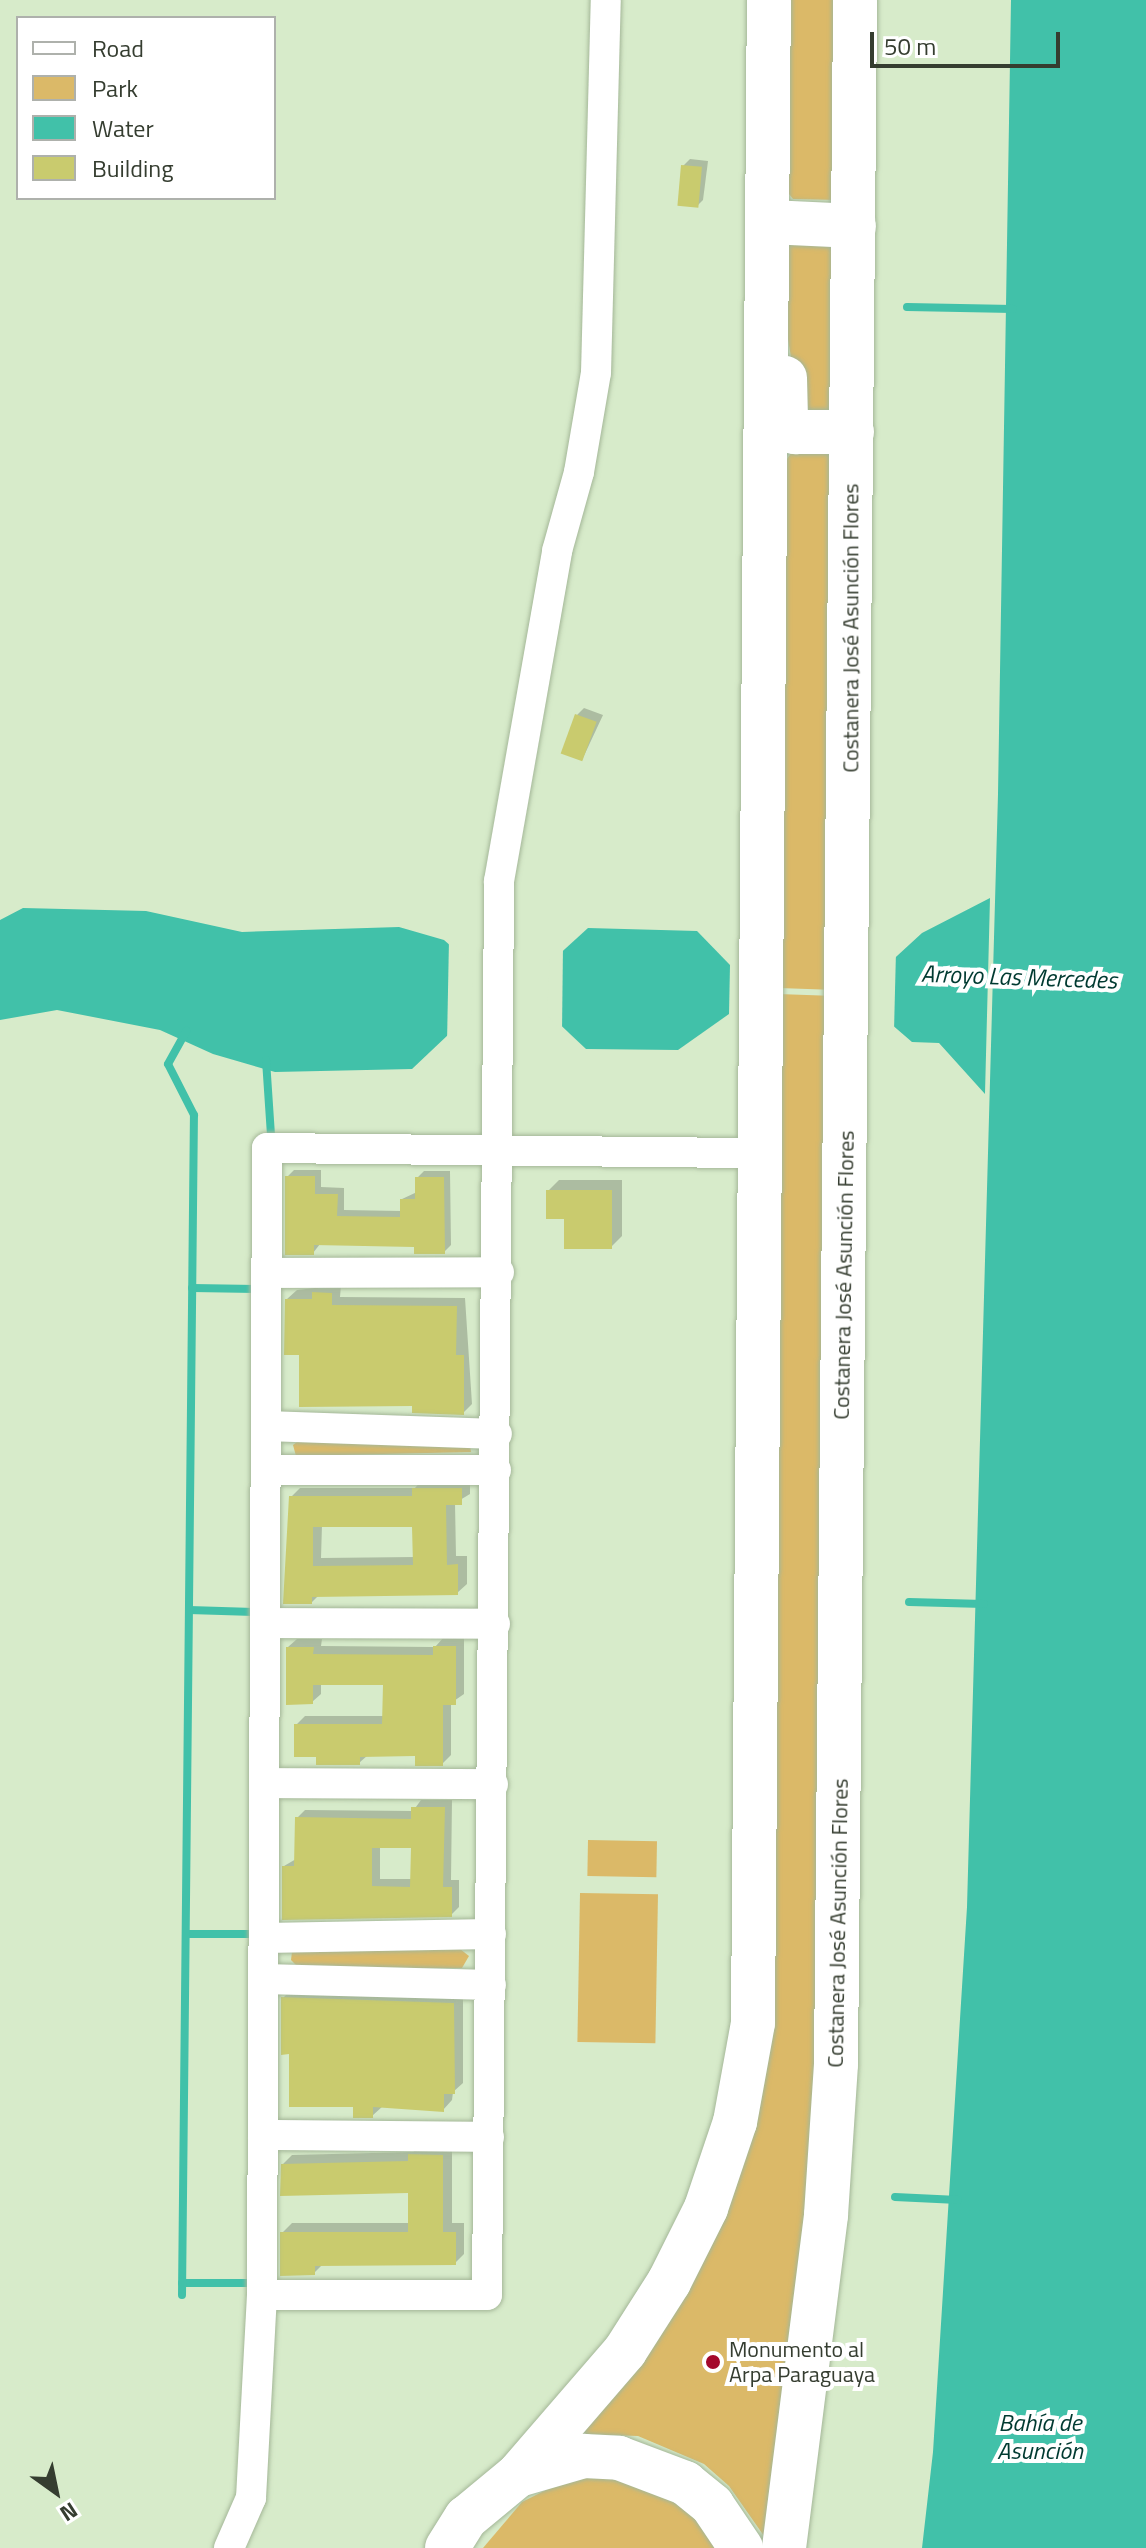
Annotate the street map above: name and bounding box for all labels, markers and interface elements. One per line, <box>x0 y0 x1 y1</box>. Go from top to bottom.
legend <box>16 16 276 200</box>
scale bar <box>874 16 1064 66</box>
text: 50 m <box>884 28 936 64</box>
text: Road <box>92 30 144 66</box>
text: Park <box>92 70 138 106</box>
text: Water <box>92 110 154 146</box>
text: Building <box>92 150 174 186</box>
street label: Costanera José Asunción Flores <box>838 483 864 773</box>
water label: Arroyo Las Mercedes <box>920 959 1118 995</box>
street label: Costanera José Asunción Flores <box>828 1130 860 1420</box>
street label: Costanera José Asunción Flores <box>822 1778 854 2068</box>
place label: Monumento al Arpa Paraguaya <box>729 2336 875 2388</box>
marker: Monumento al Arpa Paraguaya <box>704 2353 722 2371</box>
water label: Bahía de Asunción <box>997 2409 1083 2465</box>
north arrow <box>16 2452 96 2532</box>
text: N <box>53 2494 85 2531</box>

